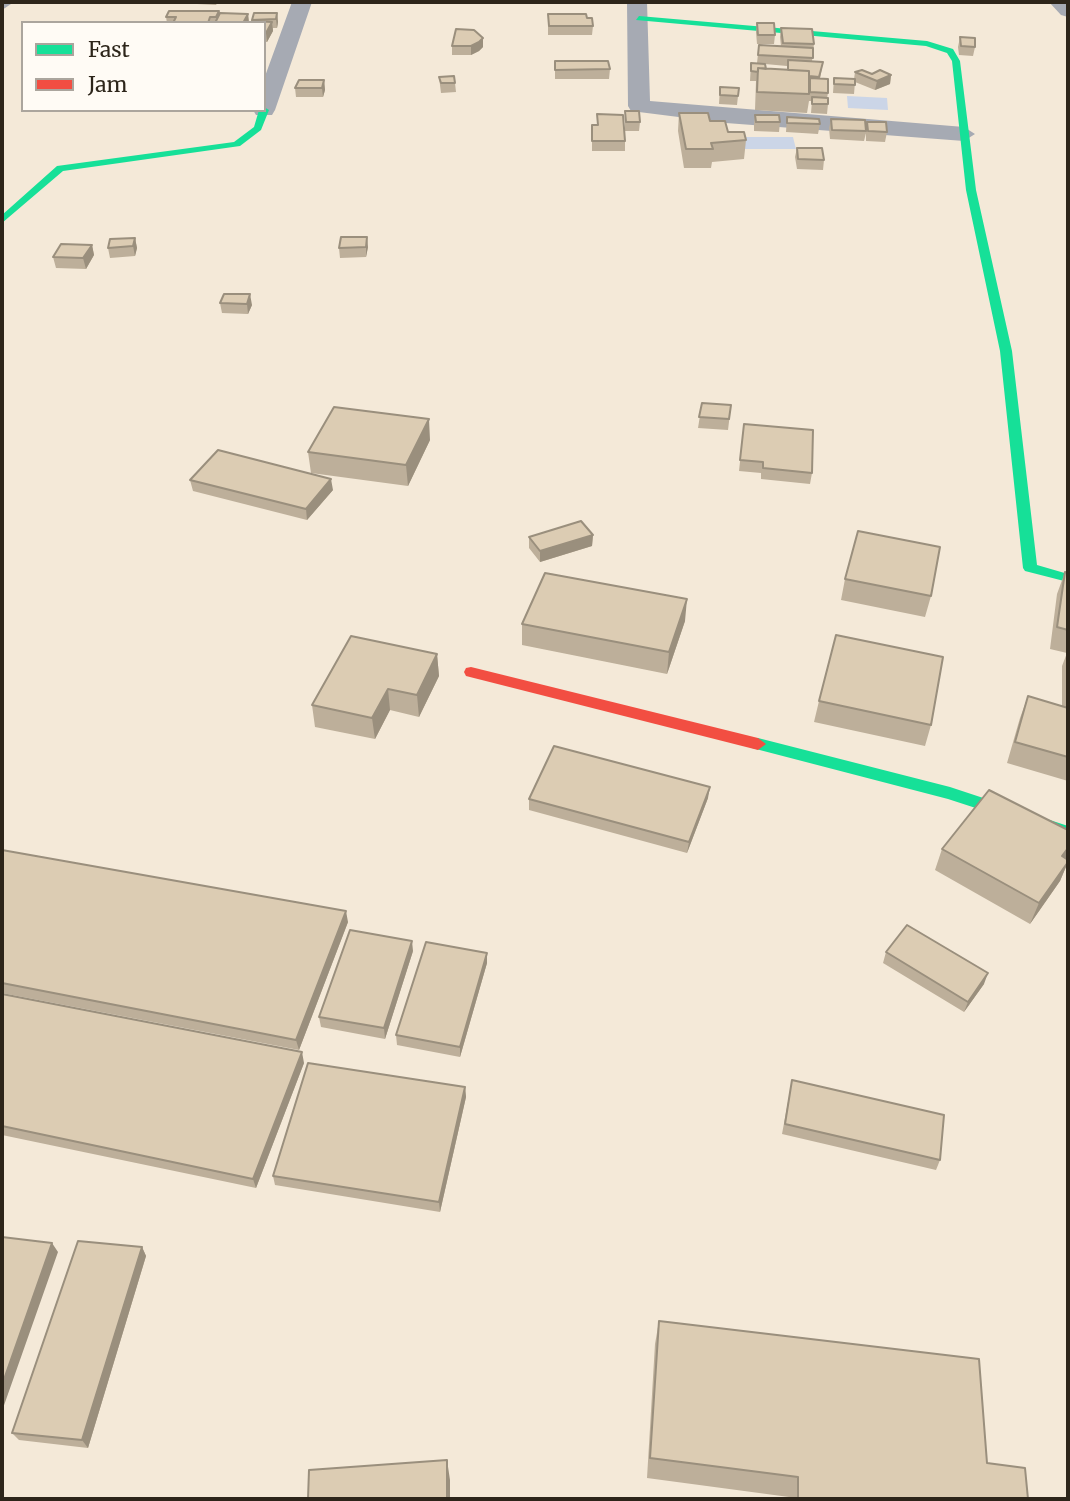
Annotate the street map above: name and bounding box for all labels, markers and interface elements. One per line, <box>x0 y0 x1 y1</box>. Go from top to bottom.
legend <box>21 21 266 112</box>
text: Fast <box>88 36 130 63</box>
text: Jam <box>88 71 127 98</box>

